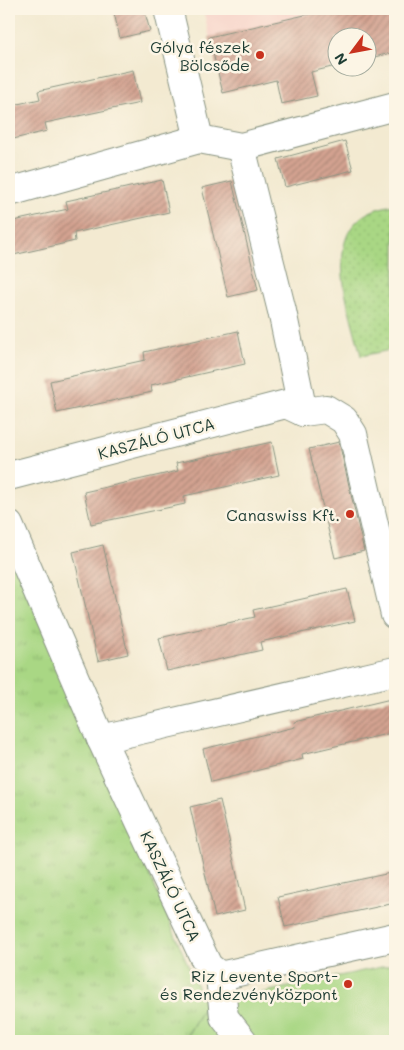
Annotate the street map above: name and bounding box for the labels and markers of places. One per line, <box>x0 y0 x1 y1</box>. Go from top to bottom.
place label: Gólya fészek Bölcsőde <box>150 36 250 75</box>
marker: Gólya fészek Bölcsőde <box>254 49 266 61</box>
place label: Canaswiss Kft. <box>226 504 340 525</box>
marker: Canaswiss Kft. <box>344 508 356 520</box>
place label: Riz Levente Sport- és Rendezvényközpont <box>160 965 338 1004</box>
marker: Riz Levente Sport- és Rendezvényközpont <box>342 978 354 990</box>

